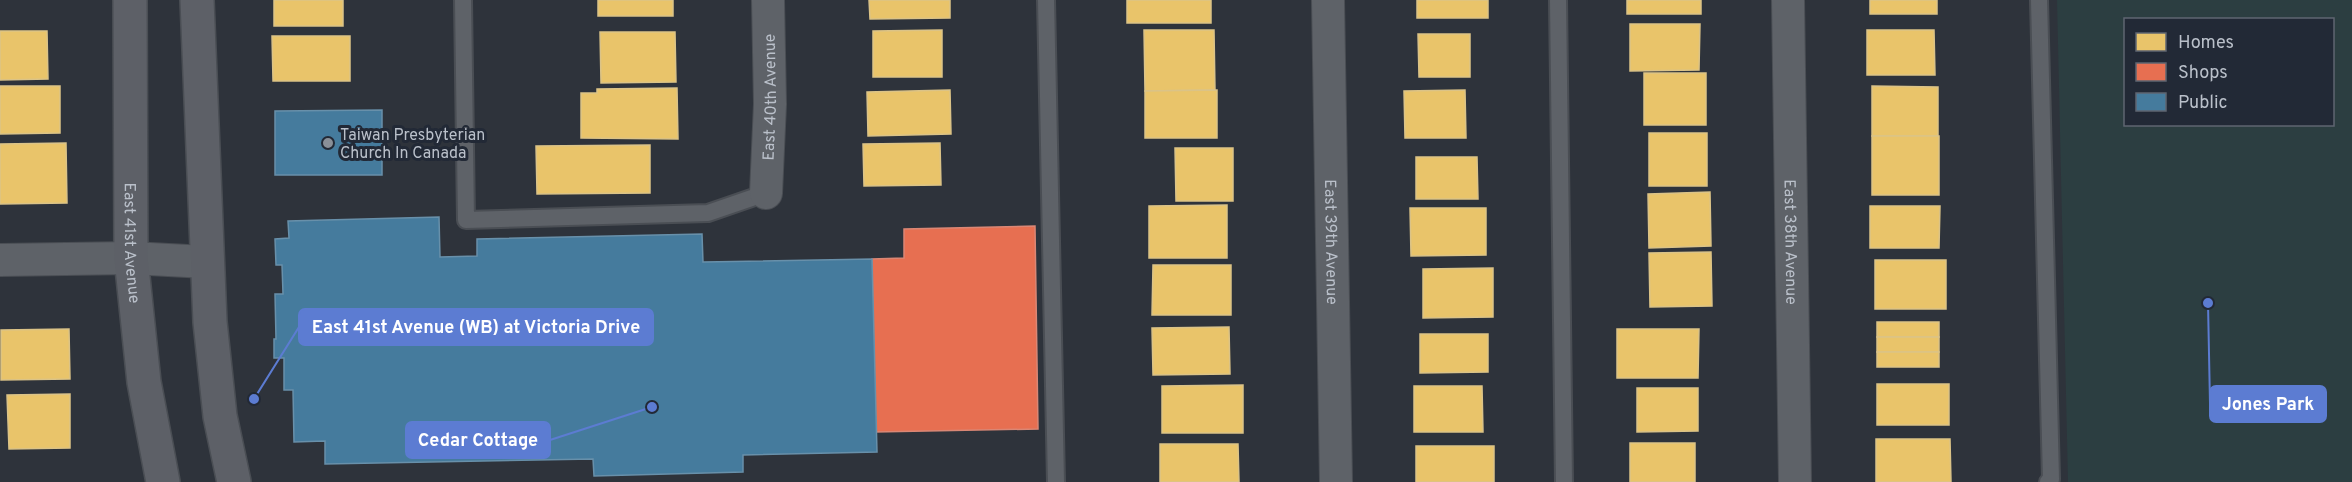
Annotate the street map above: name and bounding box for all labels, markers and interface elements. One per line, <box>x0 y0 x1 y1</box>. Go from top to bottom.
legend <box>2124 18 2334 126</box>
text: Homes <box>2178 32 2234 55</box>
street label: East 40th Avenue <box>759 33 782 161</box>
text: Shops <box>2178 62 2228 85</box>
text: Public <box>2178 92 2228 115</box>
place label: Taiwan Presbyterian Church In Canada <box>340 126 485 164</box>
marker: Taiwan Presbyterian Church In Canada <box>321 136 335 150</box>
street label: East 39th Avenue <box>1319 179 1341 305</box>
street label: East 38th Avenue <box>1779 179 1800 305</box>
street label: East 41st Avenue <box>119 183 144 304</box>
callout: East 41st Avenue (WB) at Victoria Drive <box>299 309 653 345</box>
text: East 41st Avenue (WB) at Victoria Drive <box>312 317 640 340</box>
callout: Jones Park <box>2210 386 2326 422</box>
text: Jones Park <box>2222 394 2314 417</box>
callout: Cedar Cottage <box>406 422 550 458</box>
text: Cedar Cottage <box>418 430 538 453</box>

